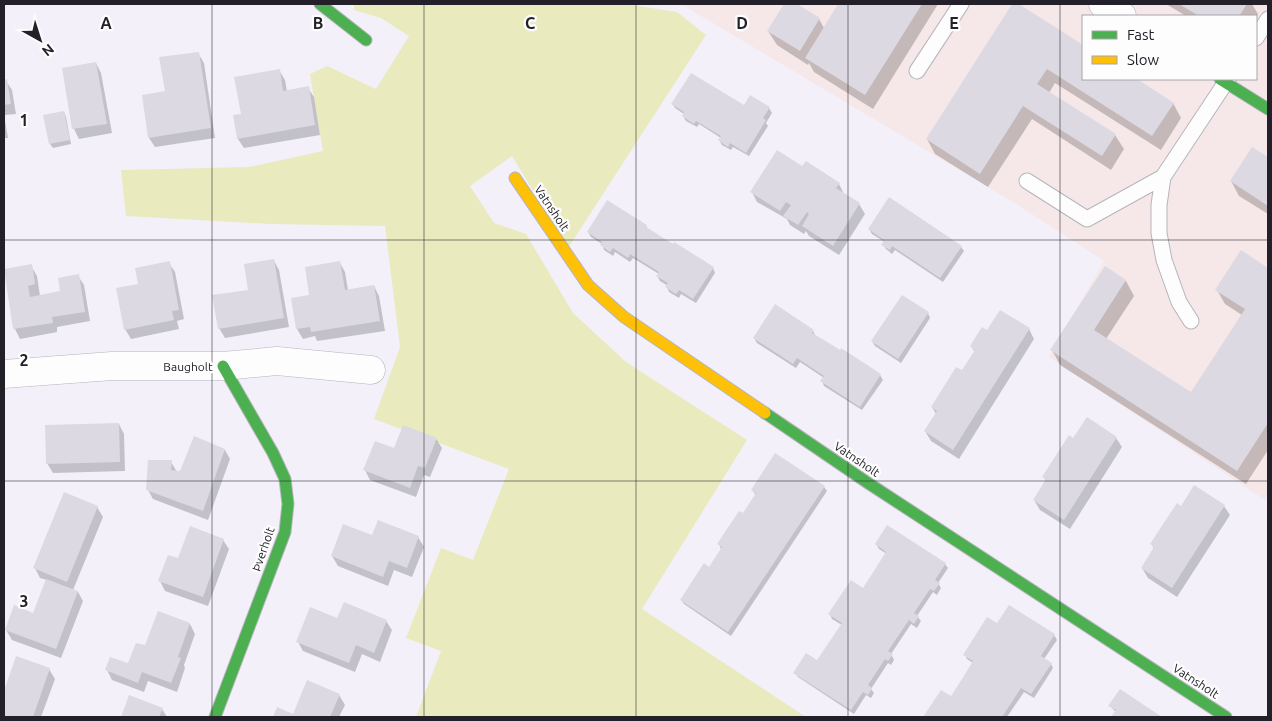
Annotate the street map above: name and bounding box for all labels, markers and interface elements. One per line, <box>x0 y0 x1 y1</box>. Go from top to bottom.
text: A <box>100 14 112 32</box>
text: B <box>313 14 323 32</box>
text: C <box>525 14 535 32</box>
text: D <box>736 14 748 32</box>
text: E <box>949 14 959 32</box>
north arrow <box>15 15 65 65</box>
legend <box>1082 15 1257 80</box>
text: Fast <box>1127 26 1155 43</box>
text: N <box>39 41 57 60</box>
text: Slow <box>1127 51 1160 68</box>
text: 1 <box>19 111 29 129</box>
street label: Vatnsholt <box>532 183 572 233</box>
text: 2 <box>19 351 29 369</box>
street label: Baugholt <box>163 360 213 373</box>
street label: Vatnsholt <box>832 439 882 479</box>
street label: Þverholt <box>249 525 277 573</box>
text: 3 <box>19 592 29 610</box>
street label: Vatnsholt <box>1171 661 1222 701</box>

